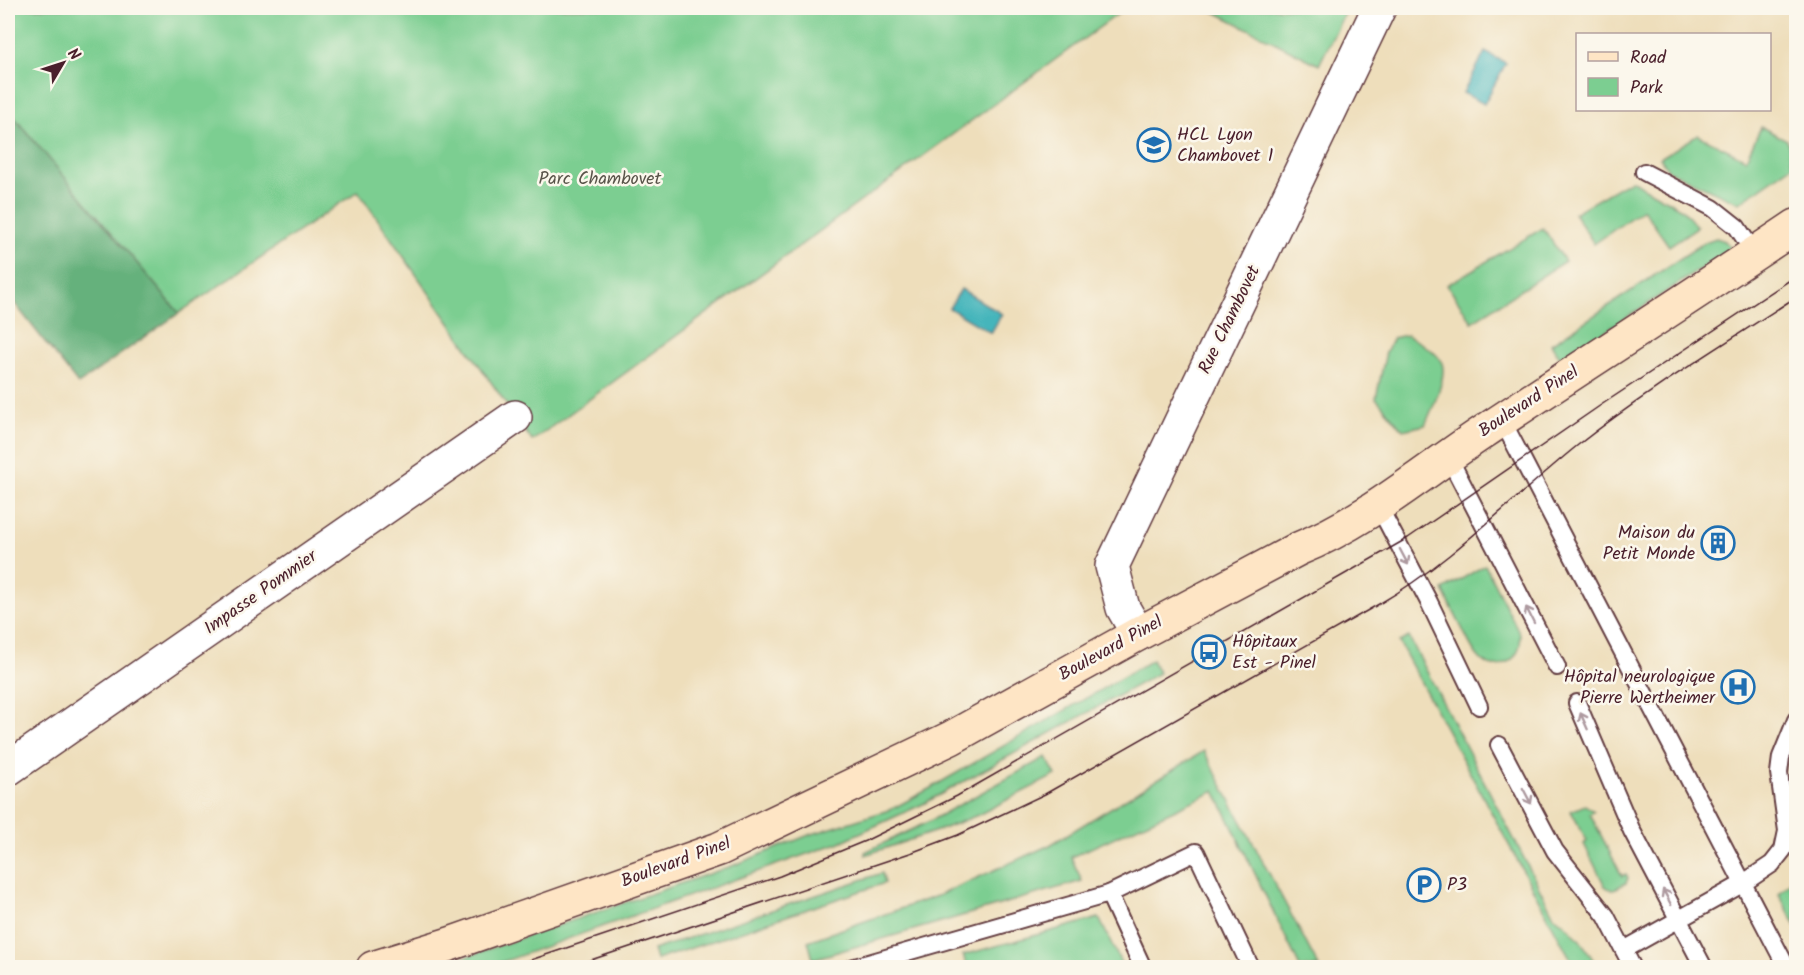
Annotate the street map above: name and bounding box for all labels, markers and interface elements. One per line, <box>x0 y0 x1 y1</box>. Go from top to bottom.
north arrow <box>33 33 93 93</box>
legend <box>1576 33 1771 111</box>
text: N <box>61 43 86 66</box>
text: Road <box>1630 44 1667 73</box>
text: Park <box>1630 74 1663 103</box>
place label: HCL Lyon Chambovet 1 <box>1177 121 1273 171</box>
school or university icon: HCL Lyon Chambovet 1 <box>1136 127 1172 163</box>
park label: Parc Chambovet <box>539 165 662 194</box>
street label: Rue Chambovet <box>1191 260 1269 379</box>
street label: Boulevard Pinel <box>1473 358 1586 446</box>
place label: Maison du Petit Monde <box>1603 519 1695 569</box>
building icon: Maison du Petit Monde <box>1700 525 1736 561</box>
street label: Impasse Pommier <box>198 543 324 643</box>
one-way arrow <box>1399 548 1411 566</box>
one-way arrow <box>1524 606 1535 624</box>
street label: Boulevard Pinel <box>1054 608 1169 690</box>
place label: Hôpitaux Est - Pinel <box>1232 628 1317 678</box>
bus stop icon: Hôpitaux Est - Pinel <box>1191 634 1227 670</box>
place label: Hôpital neurologique Pierre Wertheimer <box>1564 663 1716 713</box>
hospital icon: Hôpital neurologique Pierre Wertheimer <box>1720 669 1756 705</box>
one-way arrow <box>1578 712 1589 731</box>
one-way arrow <box>1521 787 1533 805</box>
street label: Boulevard Pinel <box>617 829 736 896</box>
parking icon: P3 <box>1406 867 1442 903</box>
place label: P3 <box>1447 871 1467 900</box>
one-way arrow <box>1661 889 1672 907</box>

